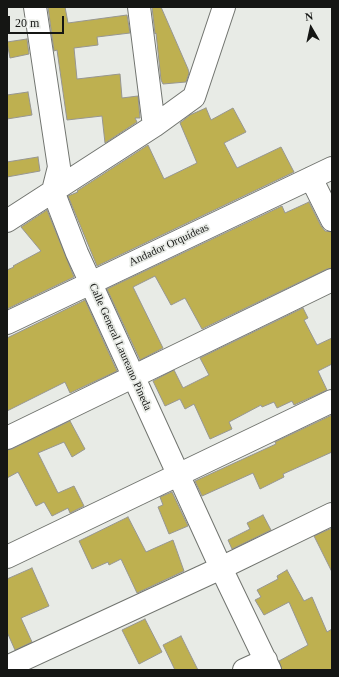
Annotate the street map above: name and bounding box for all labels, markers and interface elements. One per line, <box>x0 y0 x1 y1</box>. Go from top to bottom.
scale bar <box>10 8 66 34</box>
north arrow <box>291 8 331 48</box>
text: N <box>304 10 314 23</box>
text: 20 m <box>15 16 39 30</box>
street label: Andador Orquídeas <box>127 221 211 269</box>
street label: Calle General Laureano Pineda <box>86 281 154 413</box>

